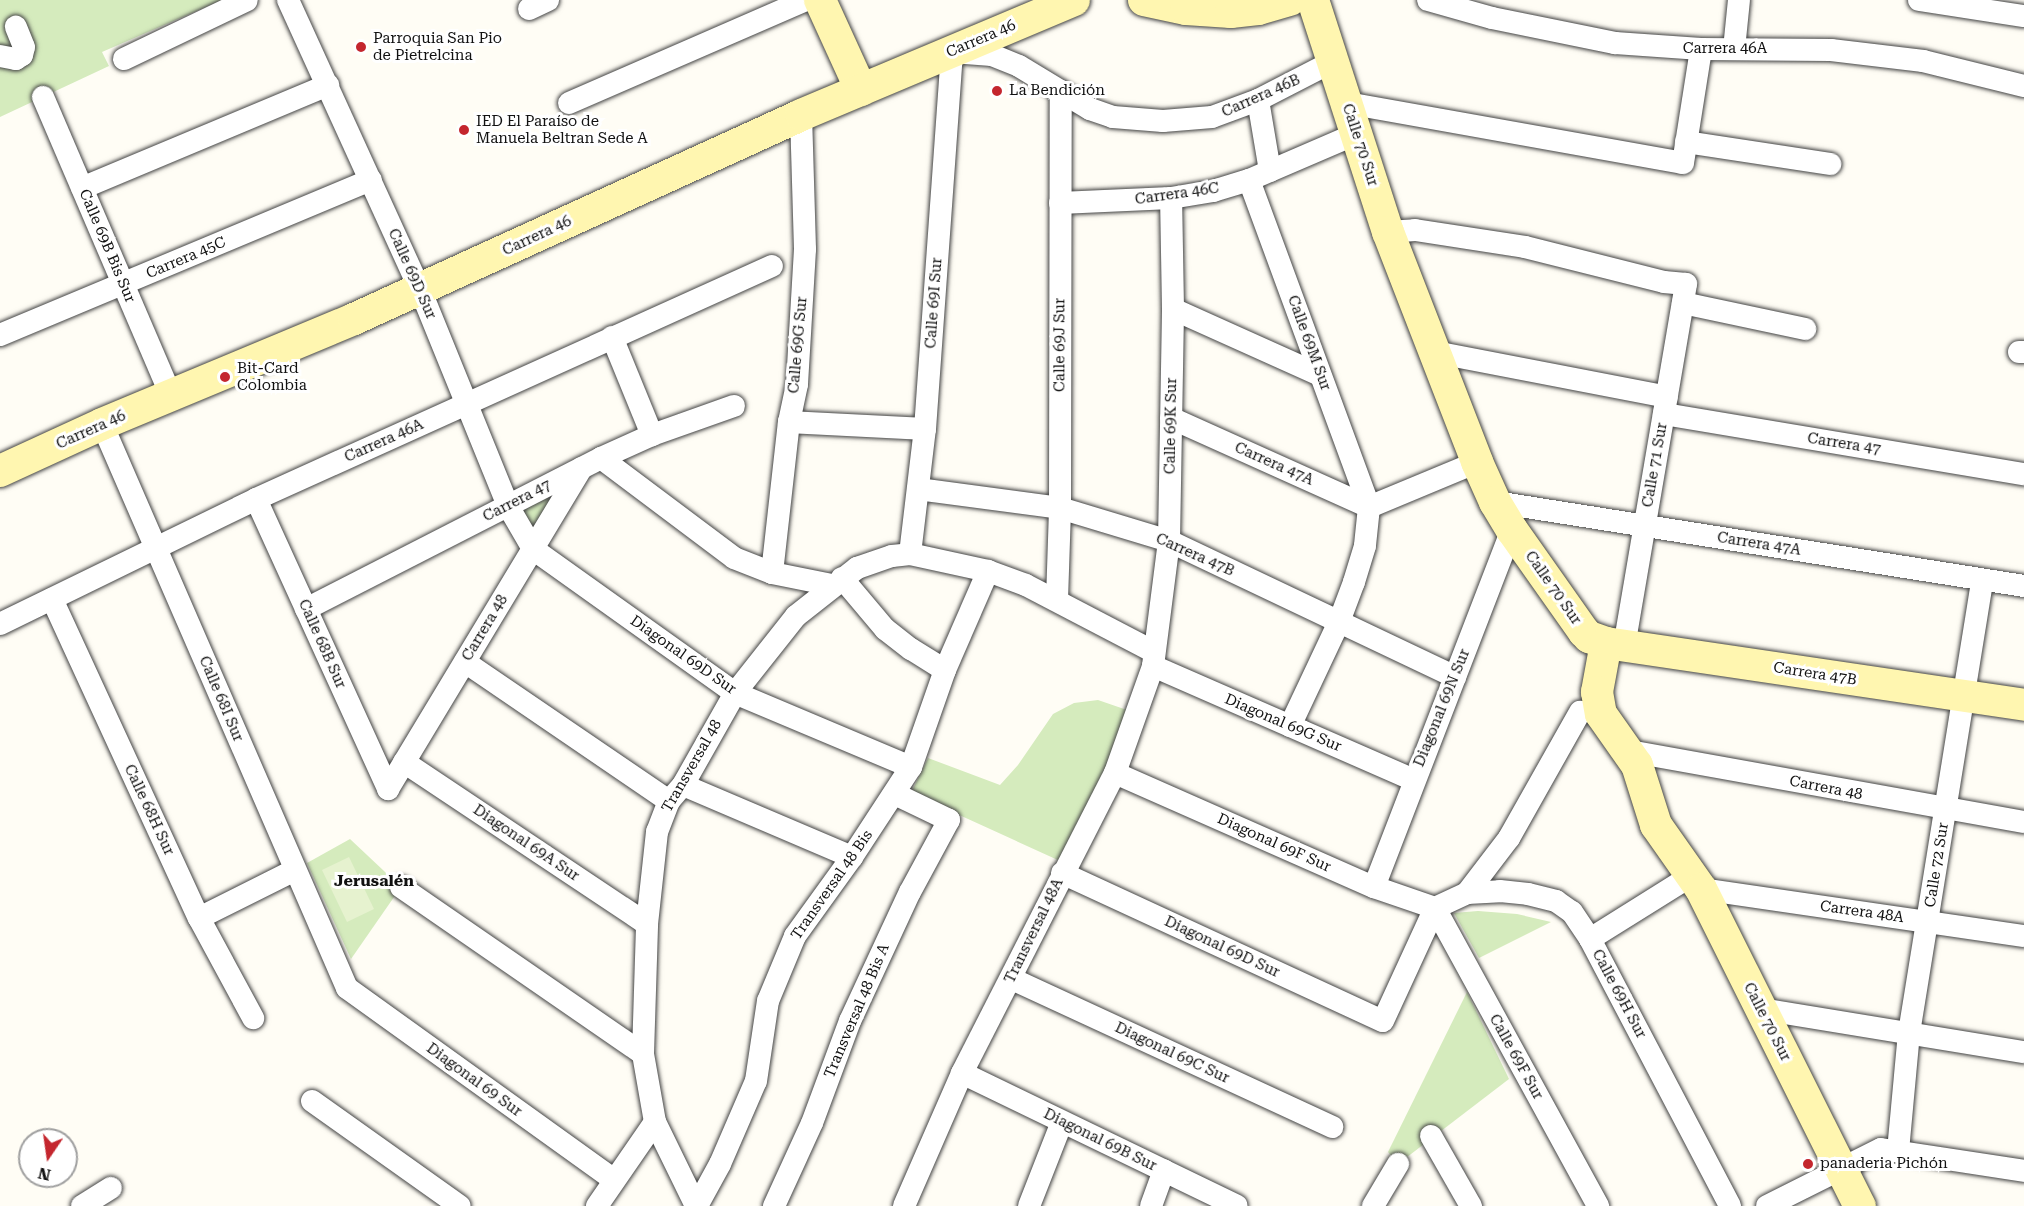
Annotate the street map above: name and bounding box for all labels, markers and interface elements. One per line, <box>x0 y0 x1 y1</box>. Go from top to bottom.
street label: Carrera 46 <box>943 16 1019 62</box>
place label: Parroquia San Pio de Pietrelcina <box>373 29 502 64</box>
marker: Parroquia San Pio de Pietrelcina <box>354 40 368 54</box>
street label: Carrera 46A <box>1683 40 1767 58</box>
street label: Carrera 46B <box>1219 71 1303 121</box>
place label: La Bendición <box>1009 82 1105 100</box>
marker: La Bendición <box>990 84 1004 98</box>
street label: Calle 70 Sur <box>1338 101 1382 189</box>
place label: IED El Paraíso de Manuela Beltran Sede A <box>476 112 648 147</box>
marker: IED El Paraíso de Manuela Beltran Sede A <box>457 123 471 137</box>
street label: Carrera 46C <box>1134 179 1220 209</box>
street label: Calle 69B Bis Sur <box>75 187 139 305</box>
street label: Carrera 46 <box>500 212 574 260</box>
street label: Calle 69D Sur <box>384 226 440 322</box>
street label: Carrera 45C <box>143 233 229 283</box>
street label: Calle 69I Sur <box>922 257 946 349</box>
street label: Calle 69M Sur <box>1283 293 1335 393</box>
street label: Calle 69G Sur <box>785 296 811 394</box>
street label: Calle 69J Sur <box>1051 298 1069 392</box>
place label: Bit-Card Colombia <box>237 359 307 394</box>
marker: Bit-Card Colombia <box>218 370 232 384</box>
street label: Calle 69K Sur <box>1161 378 1181 474</box>
street label: Carrera 46 <box>54 407 128 453</box>
street label: Carrera 46A <box>342 416 426 466</box>
street label: Calle 71 Sur <box>1639 421 1671 509</box>
street label: Carrera 47 <box>1806 429 1882 459</box>
street label: Carrera 47A <box>1232 439 1316 489</box>
street label: Carrera 47 <box>480 476 554 526</box>
street label: Carrera 47A <box>1716 528 1802 560</box>
street label: Carrera 47B <box>1153 530 1237 580</box>
street label: Calle 70 Sur <box>1521 548 1585 628</box>
street label: Carrera 48 <box>458 592 512 664</box>
street label: Calle 68B Sur <box>294 597 350 691</box>
street label: Diagonal 69D Sur <box>627 612 739 698</box>
street label: Diagonal 69N Sur <box>1410 646 1474 770</box>
street label: Calle 68I Sur <box>195 653 247 745</box>
street label: Carrera 47B <box>1772 659 1858 689</box>
street label: Diagonal 69G Sur <box>1222 690 1344 756</box>
street label: Transversal 48 <box>658 717 726 815</box>
street label: Calle 68H Sur <box>120 762 178 858</box>
street label: Carrera 48 <box>1788 772 1864 804</box>
street label: Diagonal 69A Sur <box>470 801 582 885</box>
street label: Diagonal 69F Sur <box>1214 810 1334 876</box>
street label: Calle 72 Sur <box>1921 821 1953 909</box>
street label: Transversal 48 Bis <box>787 827 877 943</box>
district label: Jerusalén <box>334 871 414 891</box>
street label: Transversal 48A <box>1001 876 1067 986</box>
street label: Carrera 48A <box>1819 897 1905 927</box>
street label: Diagonal 69D Sur <box>1161 912 1283 982</box>
street label: Transversal 48 Bis A <box>821 941 893 1081</box>
street label: Calle 69H Sur <box>1588 946 1650 1042</box>
street label: Calle 70 Sur <box>1740 980 1794 1064</box>
street label: Calle 69F Sur <box>1485 1011 1547 1103</box>
street label: Diagonal 69C Sur <box>1112 1019 1232 1087</box>
street label: Diagonal 69 Sur <box>423 1039 525 1121</box>
street label: Diagonal 69B Sur <box>1041 1105 1159 1175</box>
north arrow <box>18 1128 78 1188</box>
place label: panaderia Pichón <box>1820 1155 1948 1173</box>
marker: panaderia Pichón <box>1801 1157 1815 1171</box>
text: N <box>36 1163 52 1185</box>

